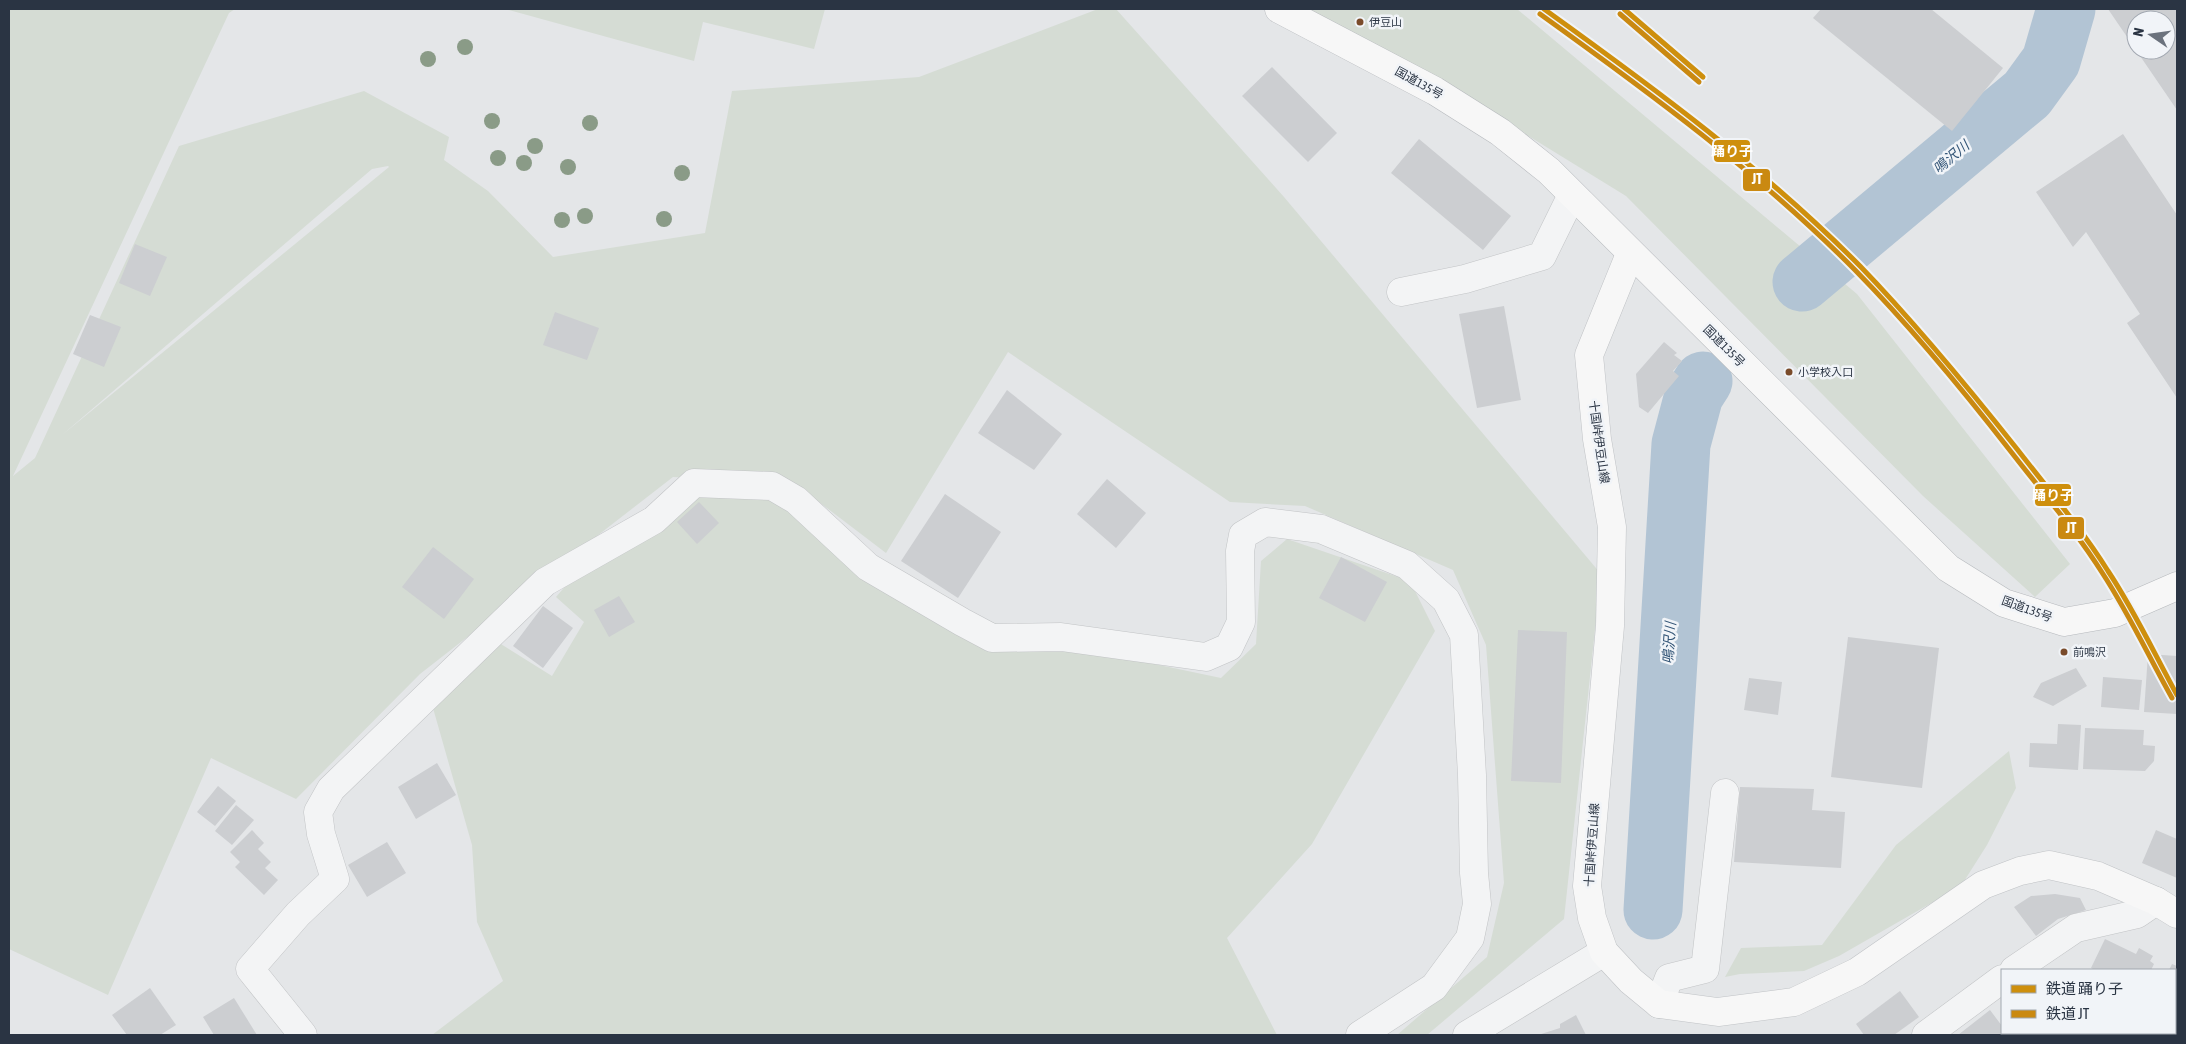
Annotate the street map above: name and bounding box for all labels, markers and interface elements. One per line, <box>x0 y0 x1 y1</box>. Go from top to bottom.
north arrow <box>2126 10 2176 60</box>
place label: 伊豆山 <box>1369 16 1402 28</box>
marker: 伊豆山 <box>1355 17 1365 27</box>
text: N <box>2130 26 2147 38</box>
street label: 国道135号 <box>1392 64 1446 102</box>
water label: 鳴沢川 <box>1930 136 1974 177</box>
line badge: 踊り子 <box>1713 139 1751 163</box>
text: 踊り子 <box>1711 143 1753 159</box>
line badge: JT <box>1742 168 1771 192</box>
text: JT <box>1751 171 1763 187</box>
street label: 国道135号 <box>1700 322 1748 370</box>
place label: 小学校入口 <box>1798 366 1853 378</box>
marker: 小学校入口 <box>1784 367 1794 377</box>
street label: 十国峠伊豆山線 <box>1586 399 1612 485</box>
line badge: 踊り子 <box>2034 483 2072 507</box>
text: 踊り子 <box>2032 487 2074 503</box>
line badge: JT <box>2057 516 2085 540</box>
text: JT <box>2065 520 2077 536</box>
street label: 国道135号 <box>2000 593 2054 625</box>
water label: 鳴沢川 <box>1660 619 1679 665</box>
place label: 前鳴沢 <box>2073 646 2106 658</box>
marker: 前鳴沢 <box>2059 647 2069 657</box>
street label: 十国峠伊豆山線 <box>1582 803 1602 887</box>
legend <box>2001 969 2176 1034</box>
text: 鉄道 踊り子 <box>2046 980 2123 997</box>
text: 鉄道 JT <box>2046 1005 2090 1022</box>

